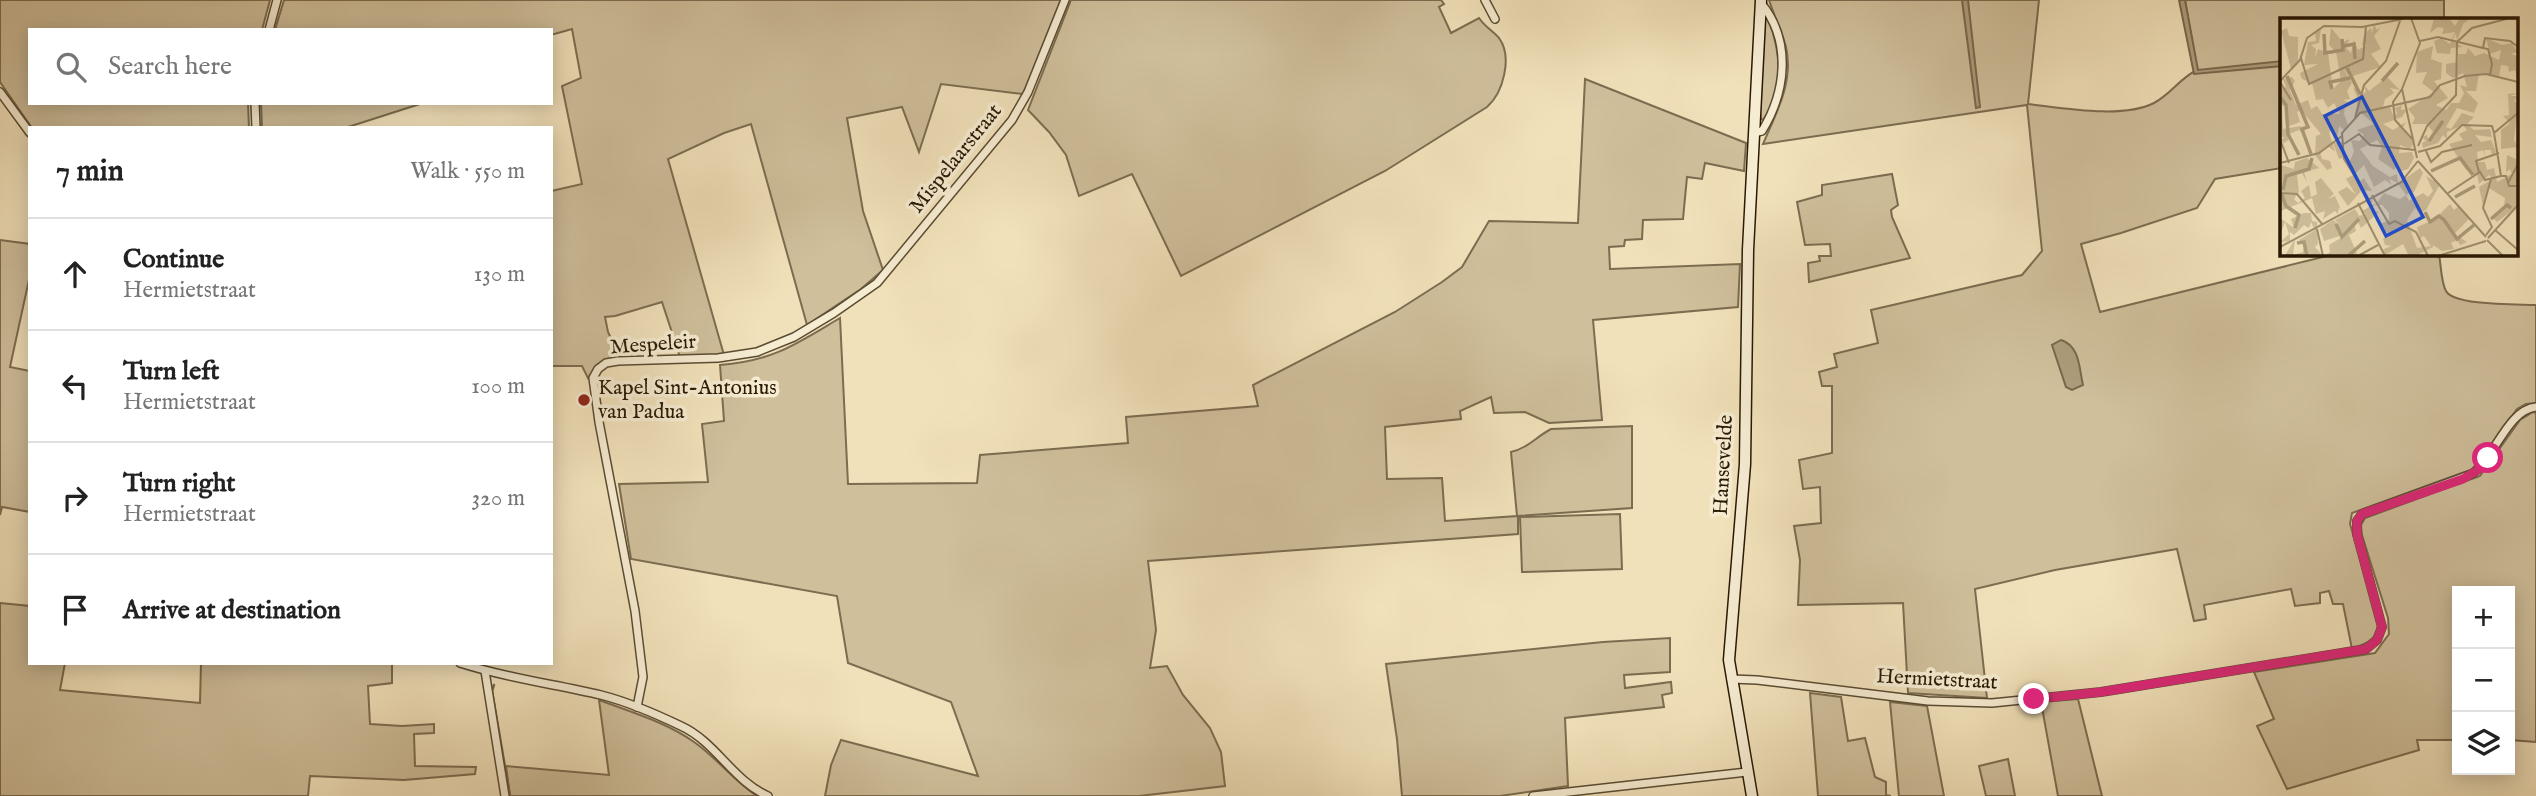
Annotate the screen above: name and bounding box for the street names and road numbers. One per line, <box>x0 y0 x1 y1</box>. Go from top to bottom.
street label: Mispelaarstraat <box>904 99 1008 219</box>
street label: Mespeleir <box>609 329 697 361</box>
street label: Hansevelde <box>1708 414 1740 516</box>
street label: Hermietstraat <box>1876 663 1998 697</box>

